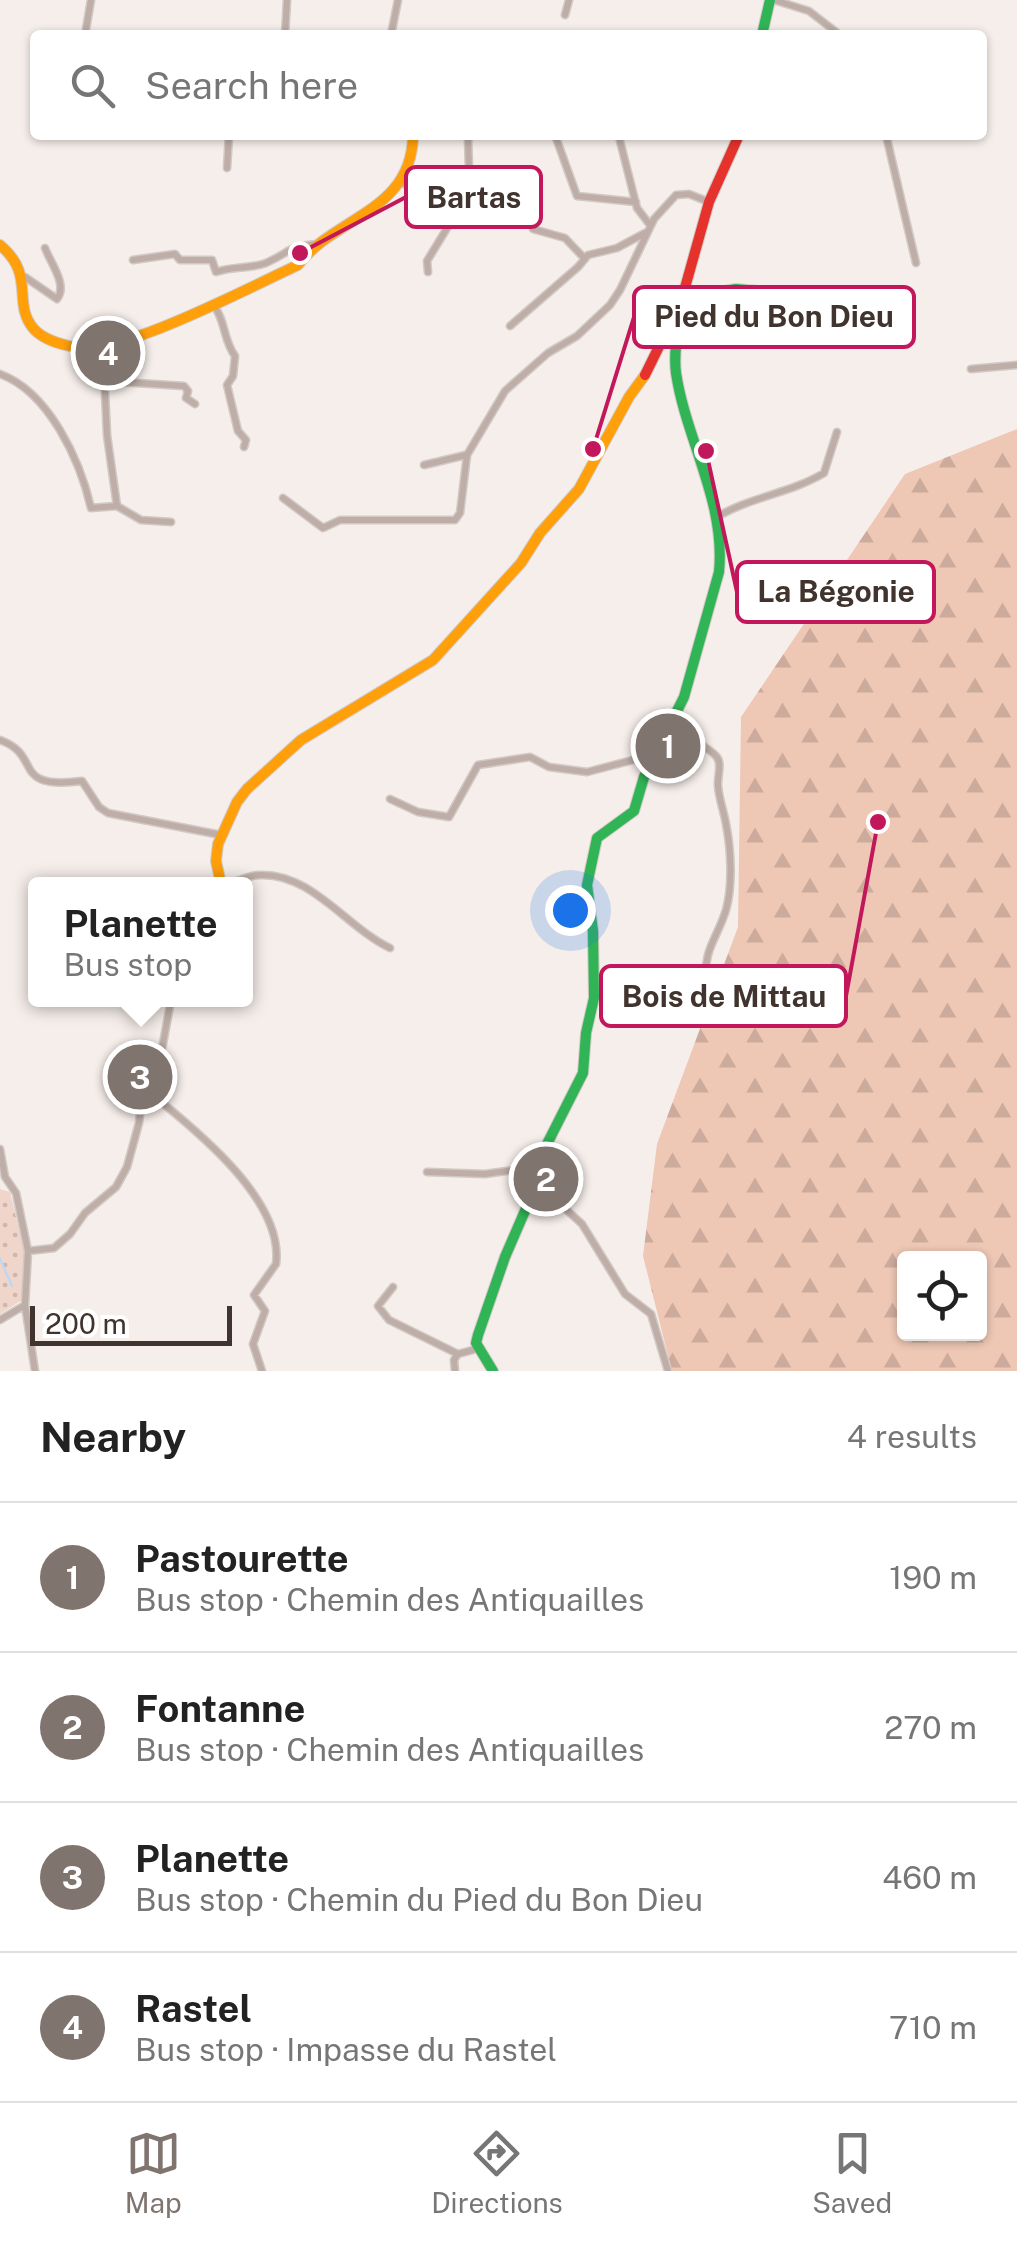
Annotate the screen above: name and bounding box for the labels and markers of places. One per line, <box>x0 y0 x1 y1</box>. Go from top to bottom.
callout: Bartas <box>406 167 541 227</box>
callout: Pied du Bon Dieu <box>634 287 914 347</box>
pin: 4 <box>76 316 140 390</box>
callout: La Bégonie <box>737 562 934 622</box>
pin: 1 <box>636 708 700 784</box>
callout: Bois de Mittau <box>601 966 846 1026</box>
pin: 3 <box>108 1040 172 1114</box>
pin: 2 <box>514 1142 578 1216</box>

